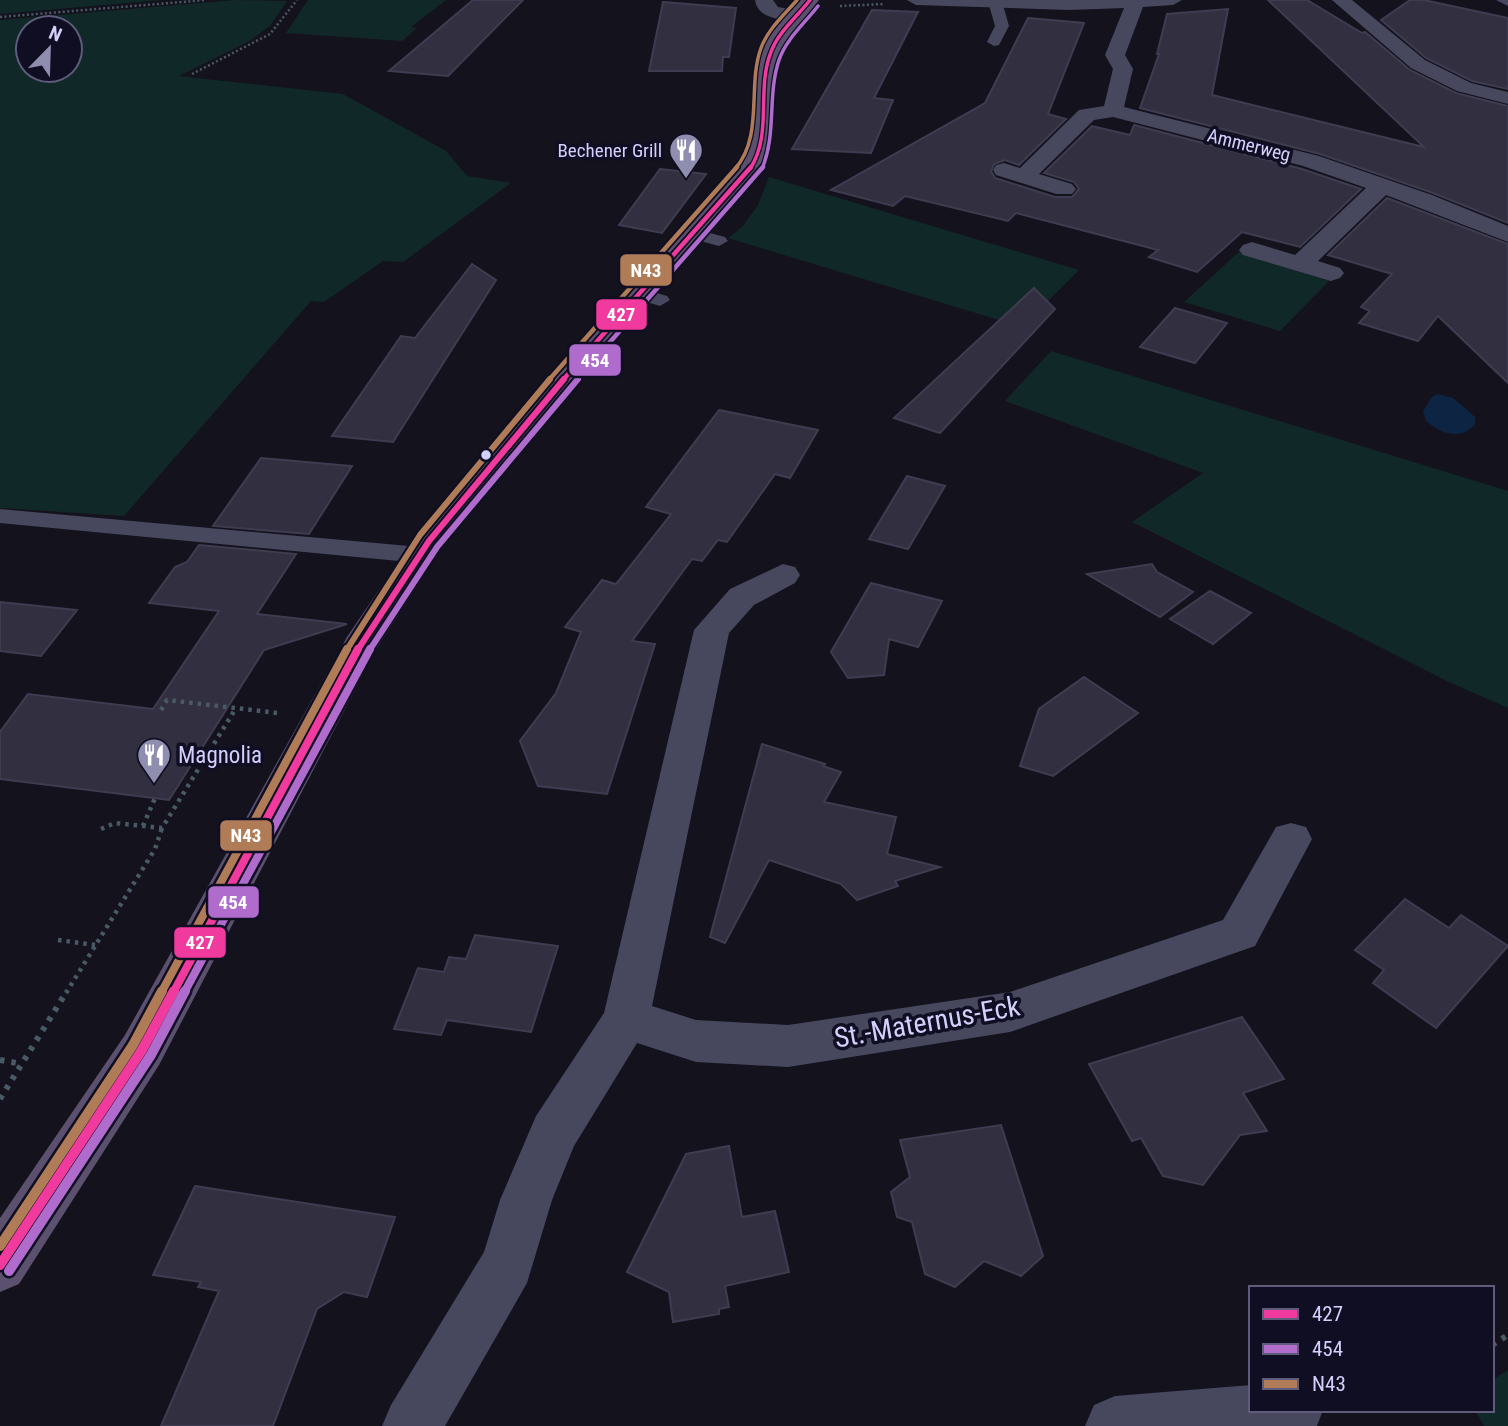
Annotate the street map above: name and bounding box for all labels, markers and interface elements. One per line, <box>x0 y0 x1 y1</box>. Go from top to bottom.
north arrow <box>14 14 84 84</box>
text: N <box>46 21 65 47</box>
street label: Ammerweg <box>1205 124 1293 166</box>
restaurant icon: Bechener Grill <box>667 131 705 180</box>
place label: Bechener Grill <box>558 139 662 162</box>
line badge: N43 <box>619 253 673 287</box>
text: N43 <box>631 259 661 282</box>
line badge: 427 <box>595 298 648 331</box>
text: 427 <box>607 303 635 326</box>
line badge: 454 <box>568 343 622 377</box>
text: 454 <box>581 349 609 372</box>
unlabelled marker <box>479 448 493 462</box>
restaurant icon: Magnolia <box>135 736 173 785</box>
place label: Magnolia <box>178 742 262 769</box>
line badge: N43 <box>219 819 273 852</box>
text: N43 <box>231 824 261 847</box>
line badge: 454 <box>207 885 260 919</box>
text: 454 <box>219 891 247 914</box>
line badge: 427 <box>173 926 227 959</box>
text: 427 <box>186 931 214 954</box>
street label: St.-Maternus-Eck <box>832 989 1023 1055</box>
legend <box>1249 1286 1494 1412</box>
text: 427 <box>1312 1302 1343 1326</box>
text: 454 <box>1312 1337 1343 1361</box>
text: N43 <box>1312 1372 1346 1396</box>

